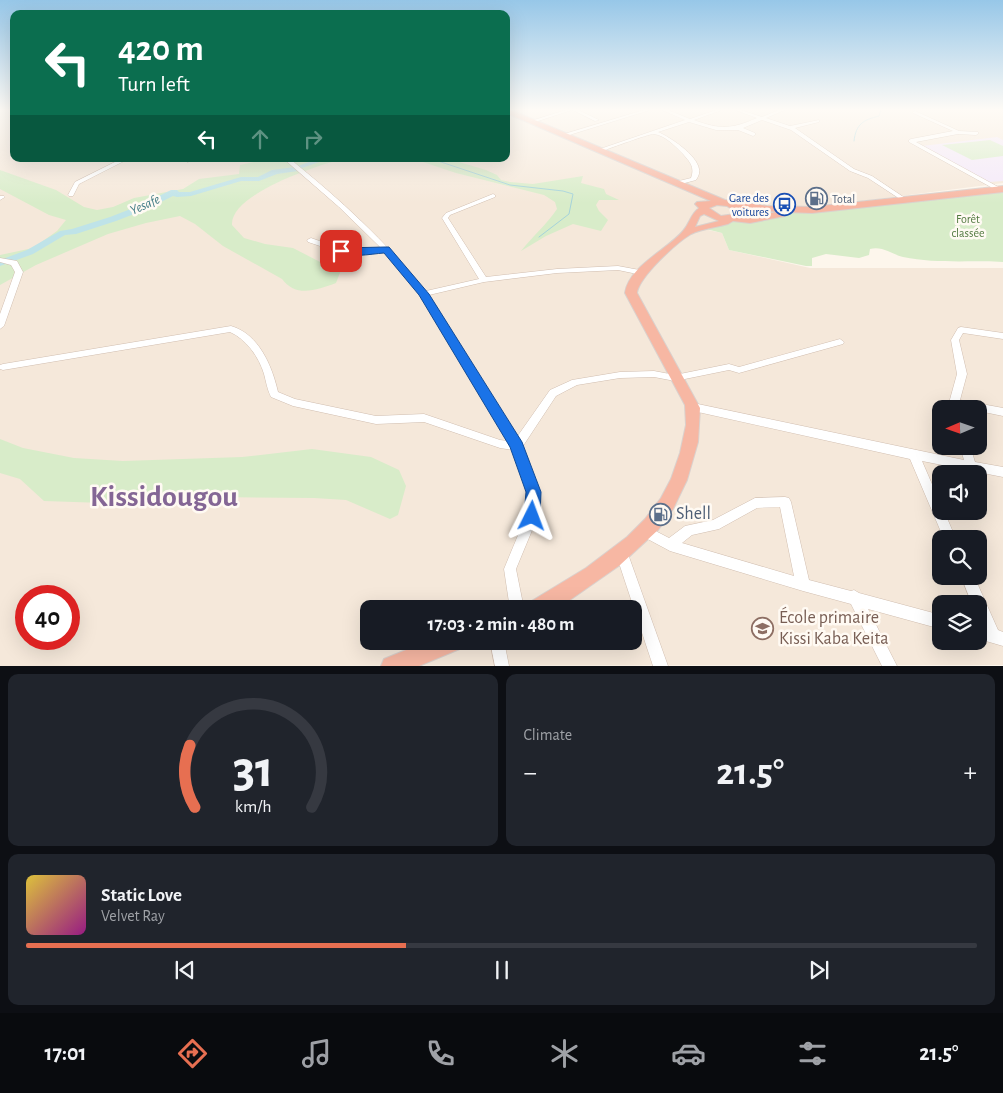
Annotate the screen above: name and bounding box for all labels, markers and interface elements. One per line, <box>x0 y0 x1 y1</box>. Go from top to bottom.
icon: left <box>35 30 100 95</box>
text: 420 m <box>118 32 204 67</box>
text: Turn left <box>118 73 190 95</box>
icon: left <box>193 125 221 153</box>
icon: ahead <box>246 125 274 153</box>
icon: right <box>299 125 327 153</box>
fuel station icon: Total <box>804 187 828 211</box>
water label: Yesafe <box>128 192 162 218</box>
place label: Gare des voitures <box>729 192 769 218</box>
bus stop icon: Gare des voitures <box>773 193 797 217</box>
place label: Total <box>832 193 855 205</box>
park label: Forêt classée <box>951 213 985 239</box>
pin <box>320 230 362 272</box>
icon: arrive <box>327 237 355 265</box>
north arrow <box>932 400 988 455</box>
map controls <box>932 400 987 650</box>
button: sound <box>932 465 987 520</box>
district label: Kissidougou <box>90 482 238 512</box>
position arrow <box>505 489 557 541</box>
fuel station icon: Shell <box>648 502 672 526</box>
place label: Shell <box>676 505 711 523</box>
button: search <box>932 530 987 585</box>
speed limit sign: 40 <box>15 585 80 650</box>
button: layers <box>932 595 987 650</box>
place label: École primaire Kissi Kaba Keita <box>779 606 889 648</box>
text: 17:03 · 2 min · 480 m <box>428 615 574 634</box>
school or university icon: École primaire Kissi Kaba Keita <box>751 616 775 640</box>
text: Climate <box>524 727 572 743</box>
text: 31 <box>232 744 273 796</box>
text: 21.5° <box>716 754 784 792</box>
text: − <box>524 759 537 787</box>
text: + <box>964 759 977 787</box>
text: km/h <box>234 798 271 816</box>
text: Static Love <box>101 886 182 905</box>
text: Velvet Ray <box>101 908 165 924</box>
icon: previous <box>171 956 199 984</box>
icon: pause <box>488 956 516 984</box>
icon: next <box>805 956 833 984</box>
icon: directions <box>175 1036 210 1071</box>
icon: music <box>299 1036 334 1071</box>
icon: phone <box>423 1036 458 1071</box>
icon: climate <box>547 1036 582 1071</box>
icon: car <box>671 1036 706 1071</box>
icon: filters <box>795 1036 830 1071</box>
text: 17:01 <box>44 1042 86 1064</box>
text: 21.5° <box>919 1042 958 1064</box>

